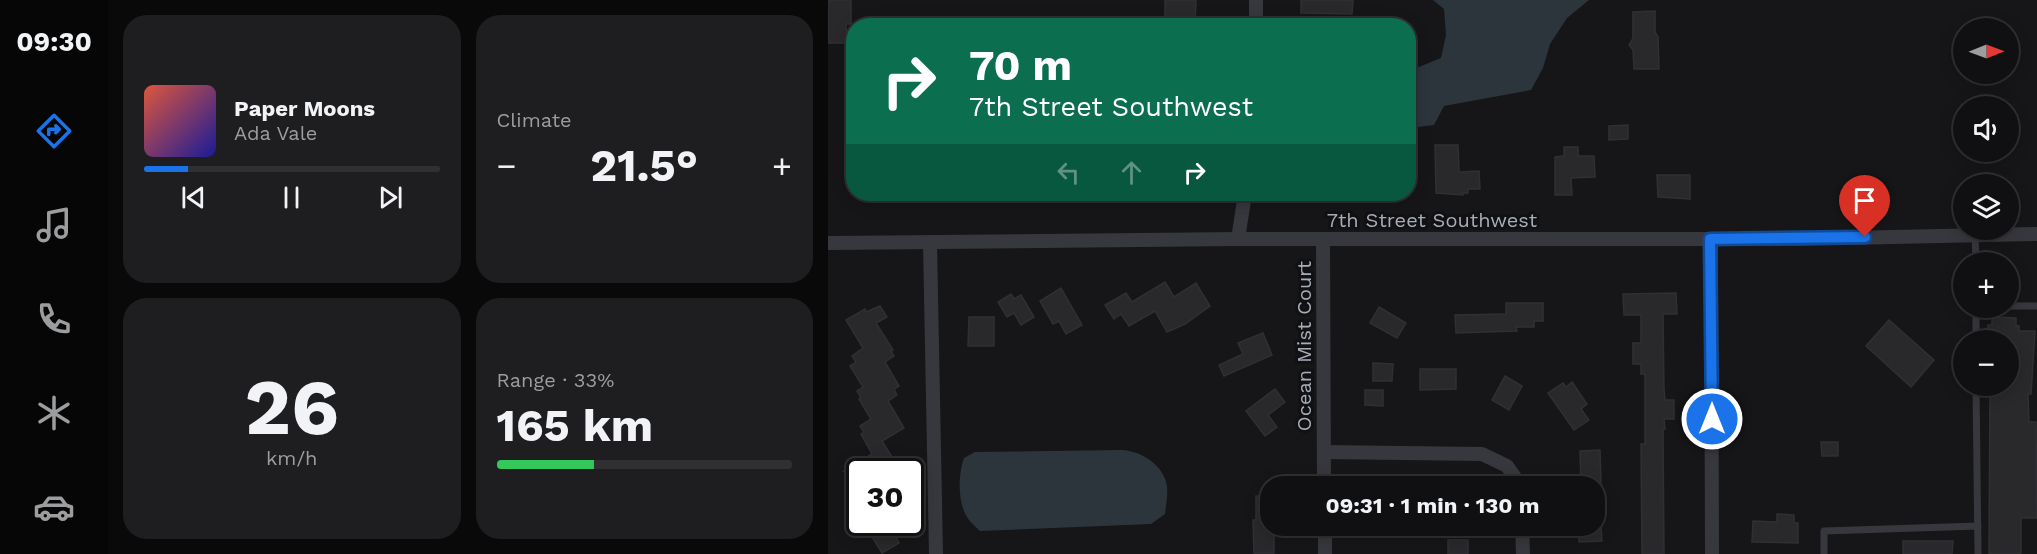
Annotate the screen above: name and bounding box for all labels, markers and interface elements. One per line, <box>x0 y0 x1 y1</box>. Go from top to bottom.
north arrow <box>1953 18 2019 84</box>
map controls <box>1953 18 2019 396</box>
text: 09:30 <box>16 26 92 58</box>
text: 70 m <box>969 41 1072 90</box>
icon: right <box>870 42 948 120</box>
text: 7th Street Southwest <box>969 91 1253 123</box>
text: Paper Moons <box>234 96 375 121</box>
button: sound <box>1953 96 2019 162</box>
text: Climate <box>497 108 572 132</box>
icon: directions <box>33 110 75 152</box>
text: Ada Vale <box>234 121 317 145</box>
text: 21.5° <box>590 139 698 192</box>
text: − <box>497 146 516 185</box>
text: + <box>772 146 792 185</box>
icon: left <box>1052 156 1085 189</box>
icon: ahead <box>1115 156 1148 189</box>
icon: right <box>1178 156 1211 189</box>
button: layers <box>1953 174 2019 240</box>
pin <box>1839 175 1890 237</box>
icon: previous <box>177 181 210 214</box>
icon: pause <box>275 181 308 214</box>
icon: next <box>374 181 407 214</box>
icon: arrive <box>1848 184 1881 217</box>
icon: music <box>33 204 75 246</box>
street label: 7th Street Southwest <box>1327 208 1538 232</box>
button: + <box>1953 252 2019 318</box>
street label: Ocean Mist Court <box>1292 260 1316 431</box>
icon: phone <box>33 298 75 340</box>
button: − <box>1953 330 2019 396</box>
text: 26 <box>244 361 339 453</box>
text: Range · 33% <box>497 368 614 392</box>
position arrow <box>1680 387 1744 451</box>
icon: climate <box>33 392 75 434</box>
text: 165 km <box>497 399 653 452</box>
text: km/h <box>266 446 318 470</box>
speed limit sign: 30 <box>846 458 924 536</box>
icon: car <box>33 486 75 528</box>
text: 09:31 · 1 min · 130 m <box>1326 493 1539 518</box>

